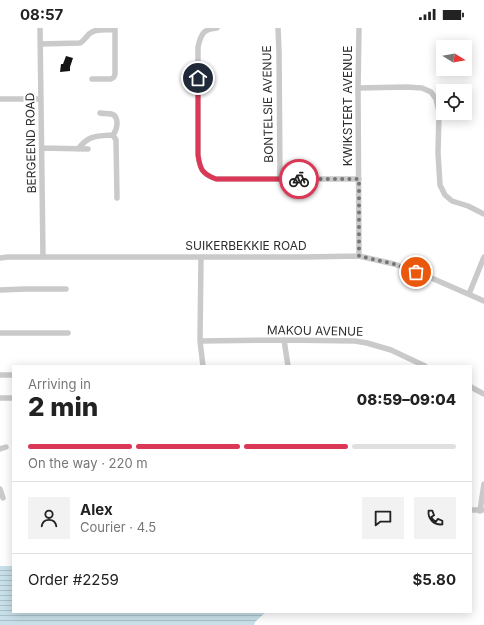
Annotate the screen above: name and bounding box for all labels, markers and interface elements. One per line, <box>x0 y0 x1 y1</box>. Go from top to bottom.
text: 08:57 <box>20 5 63 24</box>
north arrow <box>436 40 472 76</box>
map controls <box>436 40 472 120</box>
street label: BONTELSIE AVENUE <box>259 45 276 163</box>
street label: KWIKSTERT AVENUE <box>340 46 355 166</box>
pin <box>181 61 215 95</box>
icon: home <box>187 67 209 89</box>
button: locate <box>436 84 472 120</box>
street label: BERGEEND ROAD <box>22 93 39 193</box>
courier <box>279 159 319 199</box>
icon: bike <box>288 168 310 190</box>
street label: SUIKERBEKKIE ROAD <box>185 238 307 253</box>
pin <box>399 255 433 289</box>
icon: bag <box>405 261 427 283</box>
street label: MAKOU AVENUE <box>267 322 363 339</box>
text: Arriving in <box>28 376 91 392</box>
text: 08:59–09:04 <box>357 390 456 409</box>
text: 2 min <box>28 391 98 422</box>
text: On the way · 220 m <box>28 455 148 471</box>
button: person <box>28 497 70 539</box>
button: chat <box>362 497 404 539</box>
button: phone <box>414 497 456 539</box>
text: Alex <box>80 500 113 519</box>
text: Courier · 4.5 <box>80 519 156 535</box>
text: Order #2259 <box>28 570 119 589</box>
text: $5.80 <box>412 570 456 589</box>

